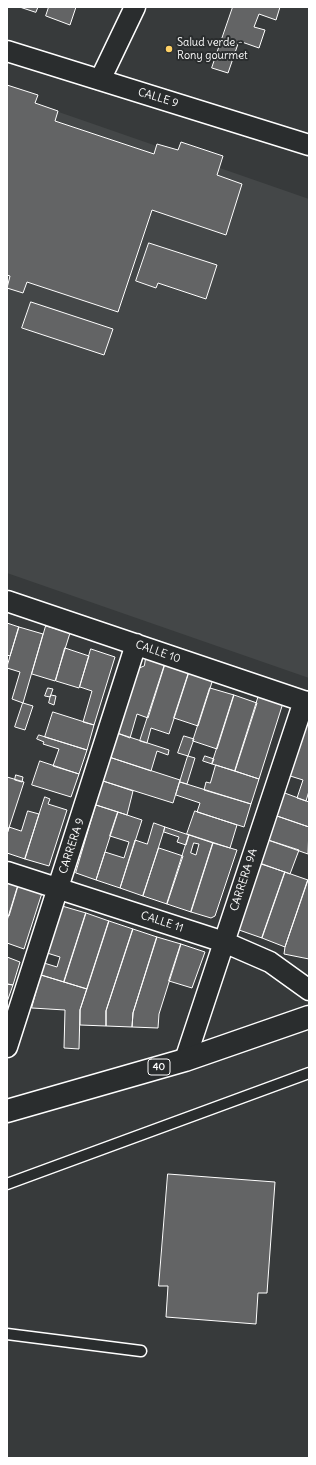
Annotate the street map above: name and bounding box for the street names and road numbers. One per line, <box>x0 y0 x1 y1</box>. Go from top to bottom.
street label: CALLE 9 <box>136 86 180 110</box>
street label: CALLE 10 <box>134 638 182 666</box>
street label: CARRERA 9 <box>57 816 87 876</box>
street label: CARRERA 9A <box>228 847 260 913</box>
street label: CALLE 11 <box>139 909 185 935</box>
road number: 40 <box>148 1059 170 1075</box>

